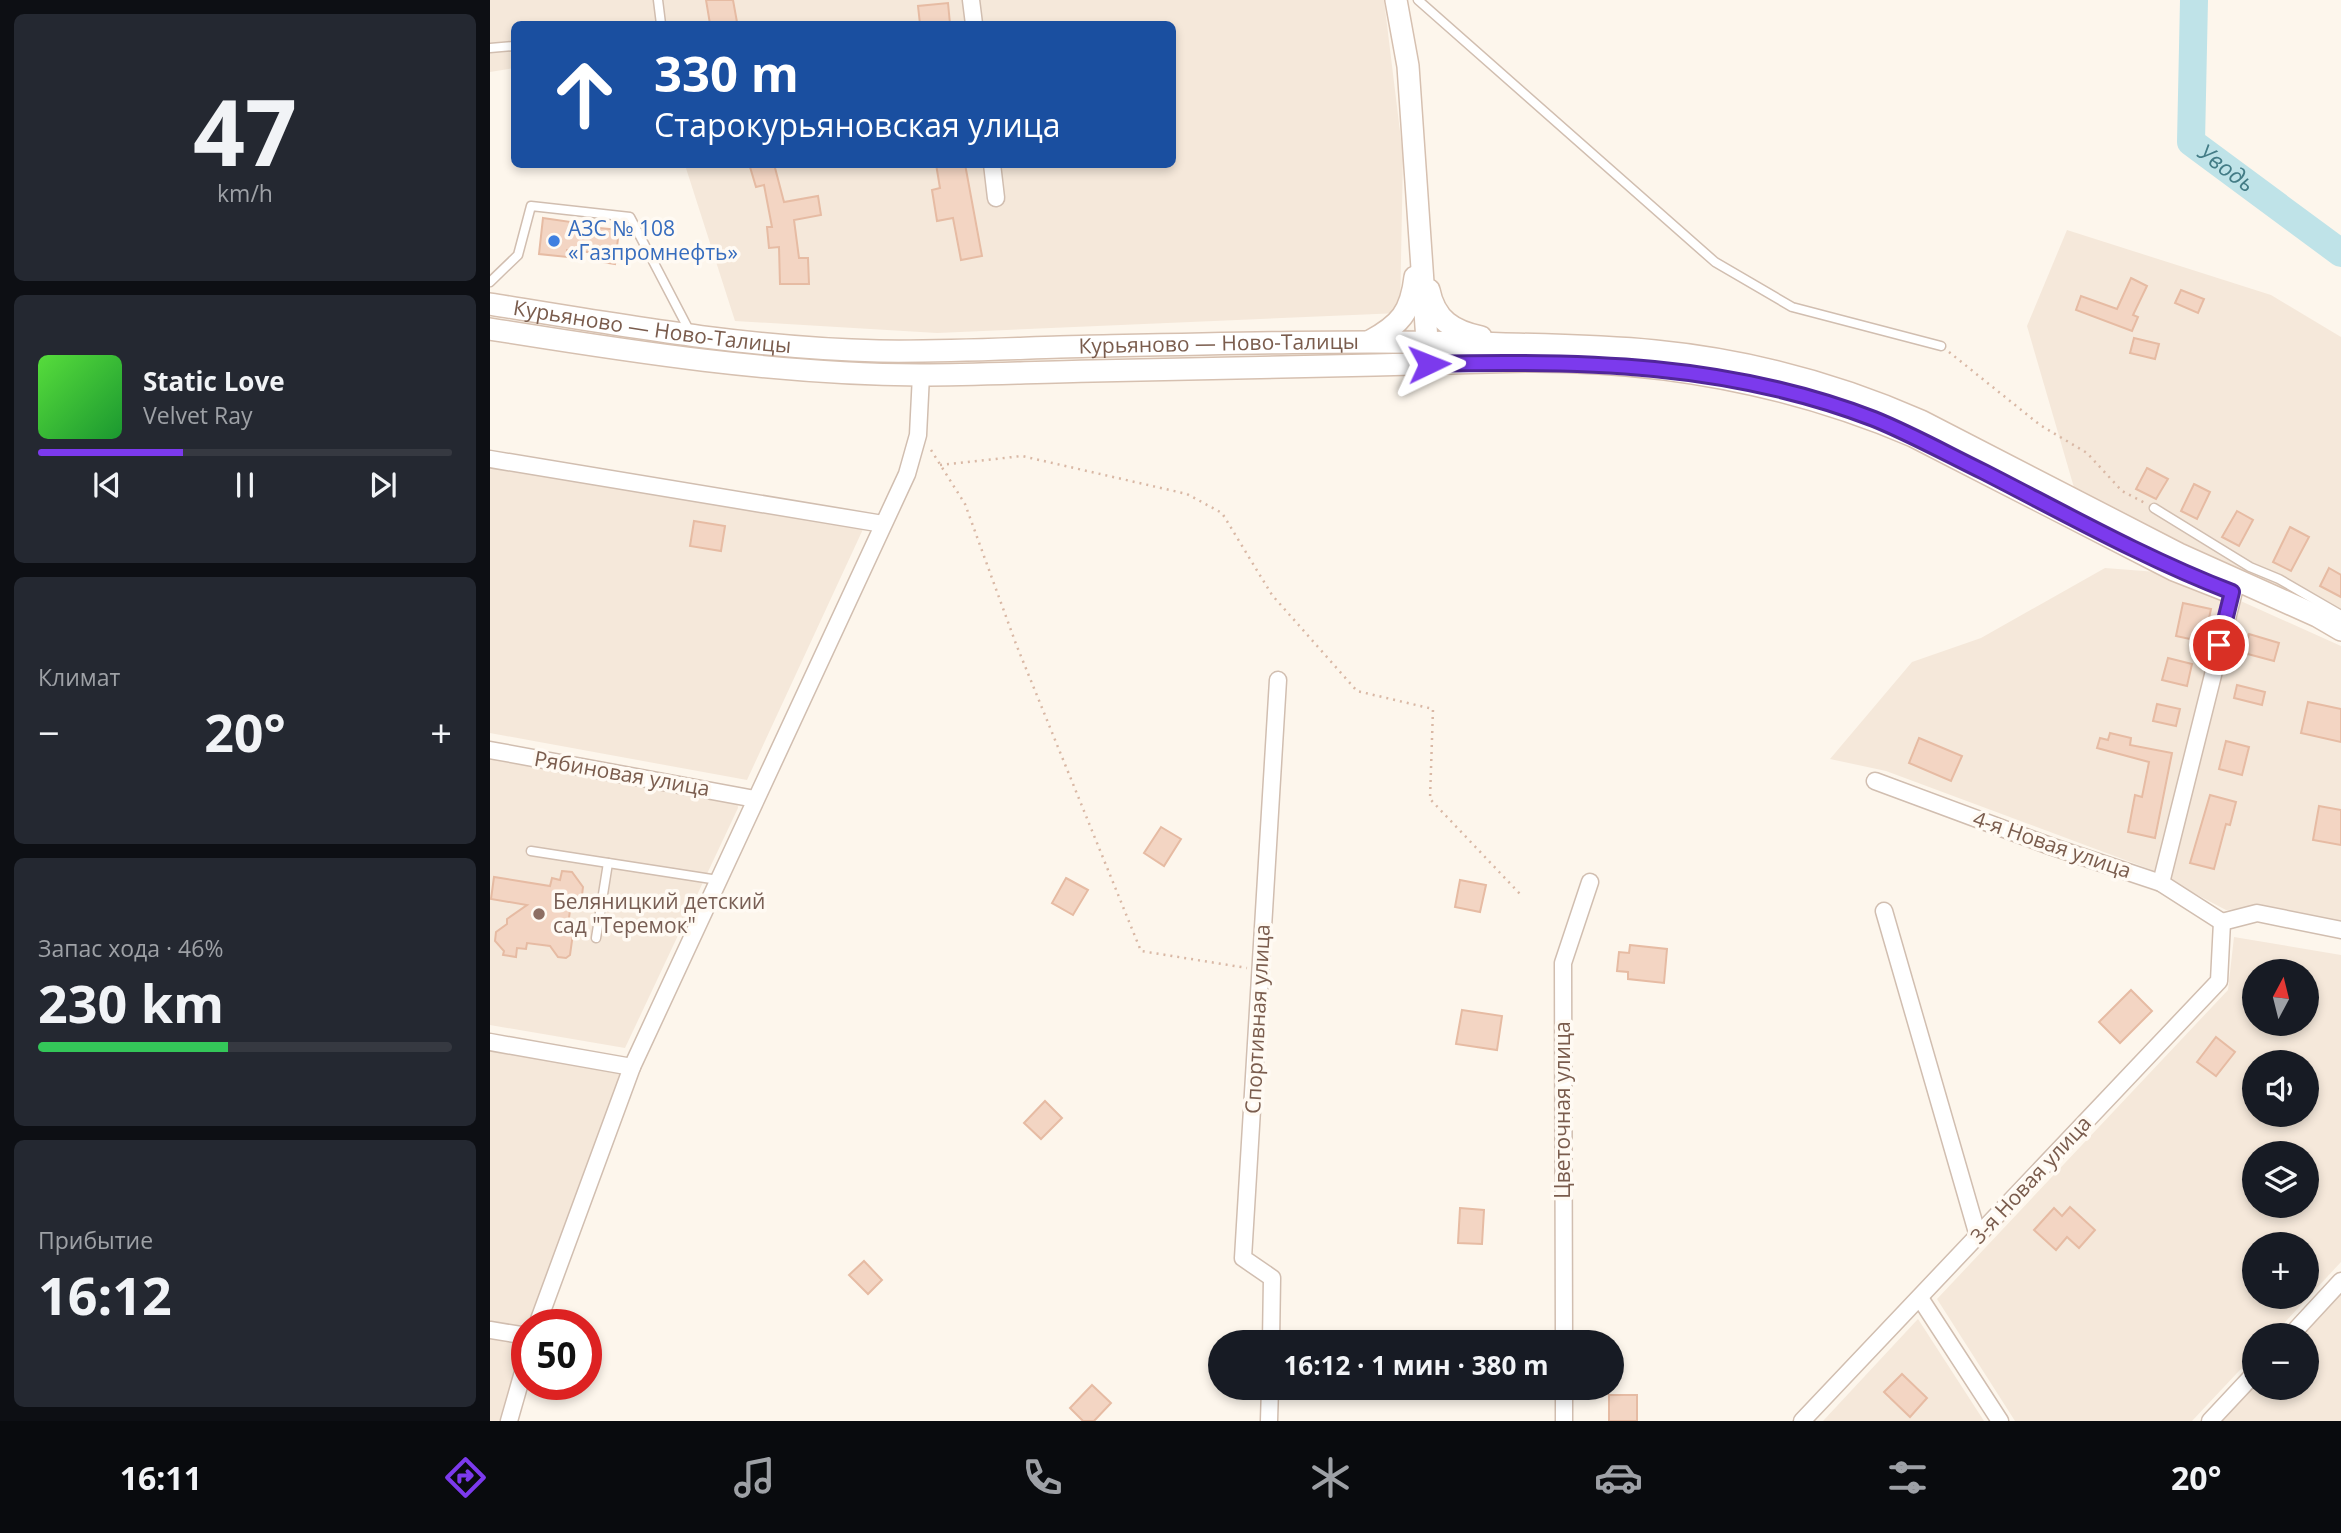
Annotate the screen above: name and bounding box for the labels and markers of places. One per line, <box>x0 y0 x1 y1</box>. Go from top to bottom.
place label: АЗС № 108 «Газпромнефть» <box>568 214 738 266</box>
marker: АЗС № 108 «Газпромнефть» <box>546 233 562 249</box>
pin <box>2189 615 2249 675</box>
place label: Беляницкий детский сад "Теремок" <box>553 887 765 939</box>
marker: Беляницкий детский сад "Теремок" <box>531 906 547 922</box>

